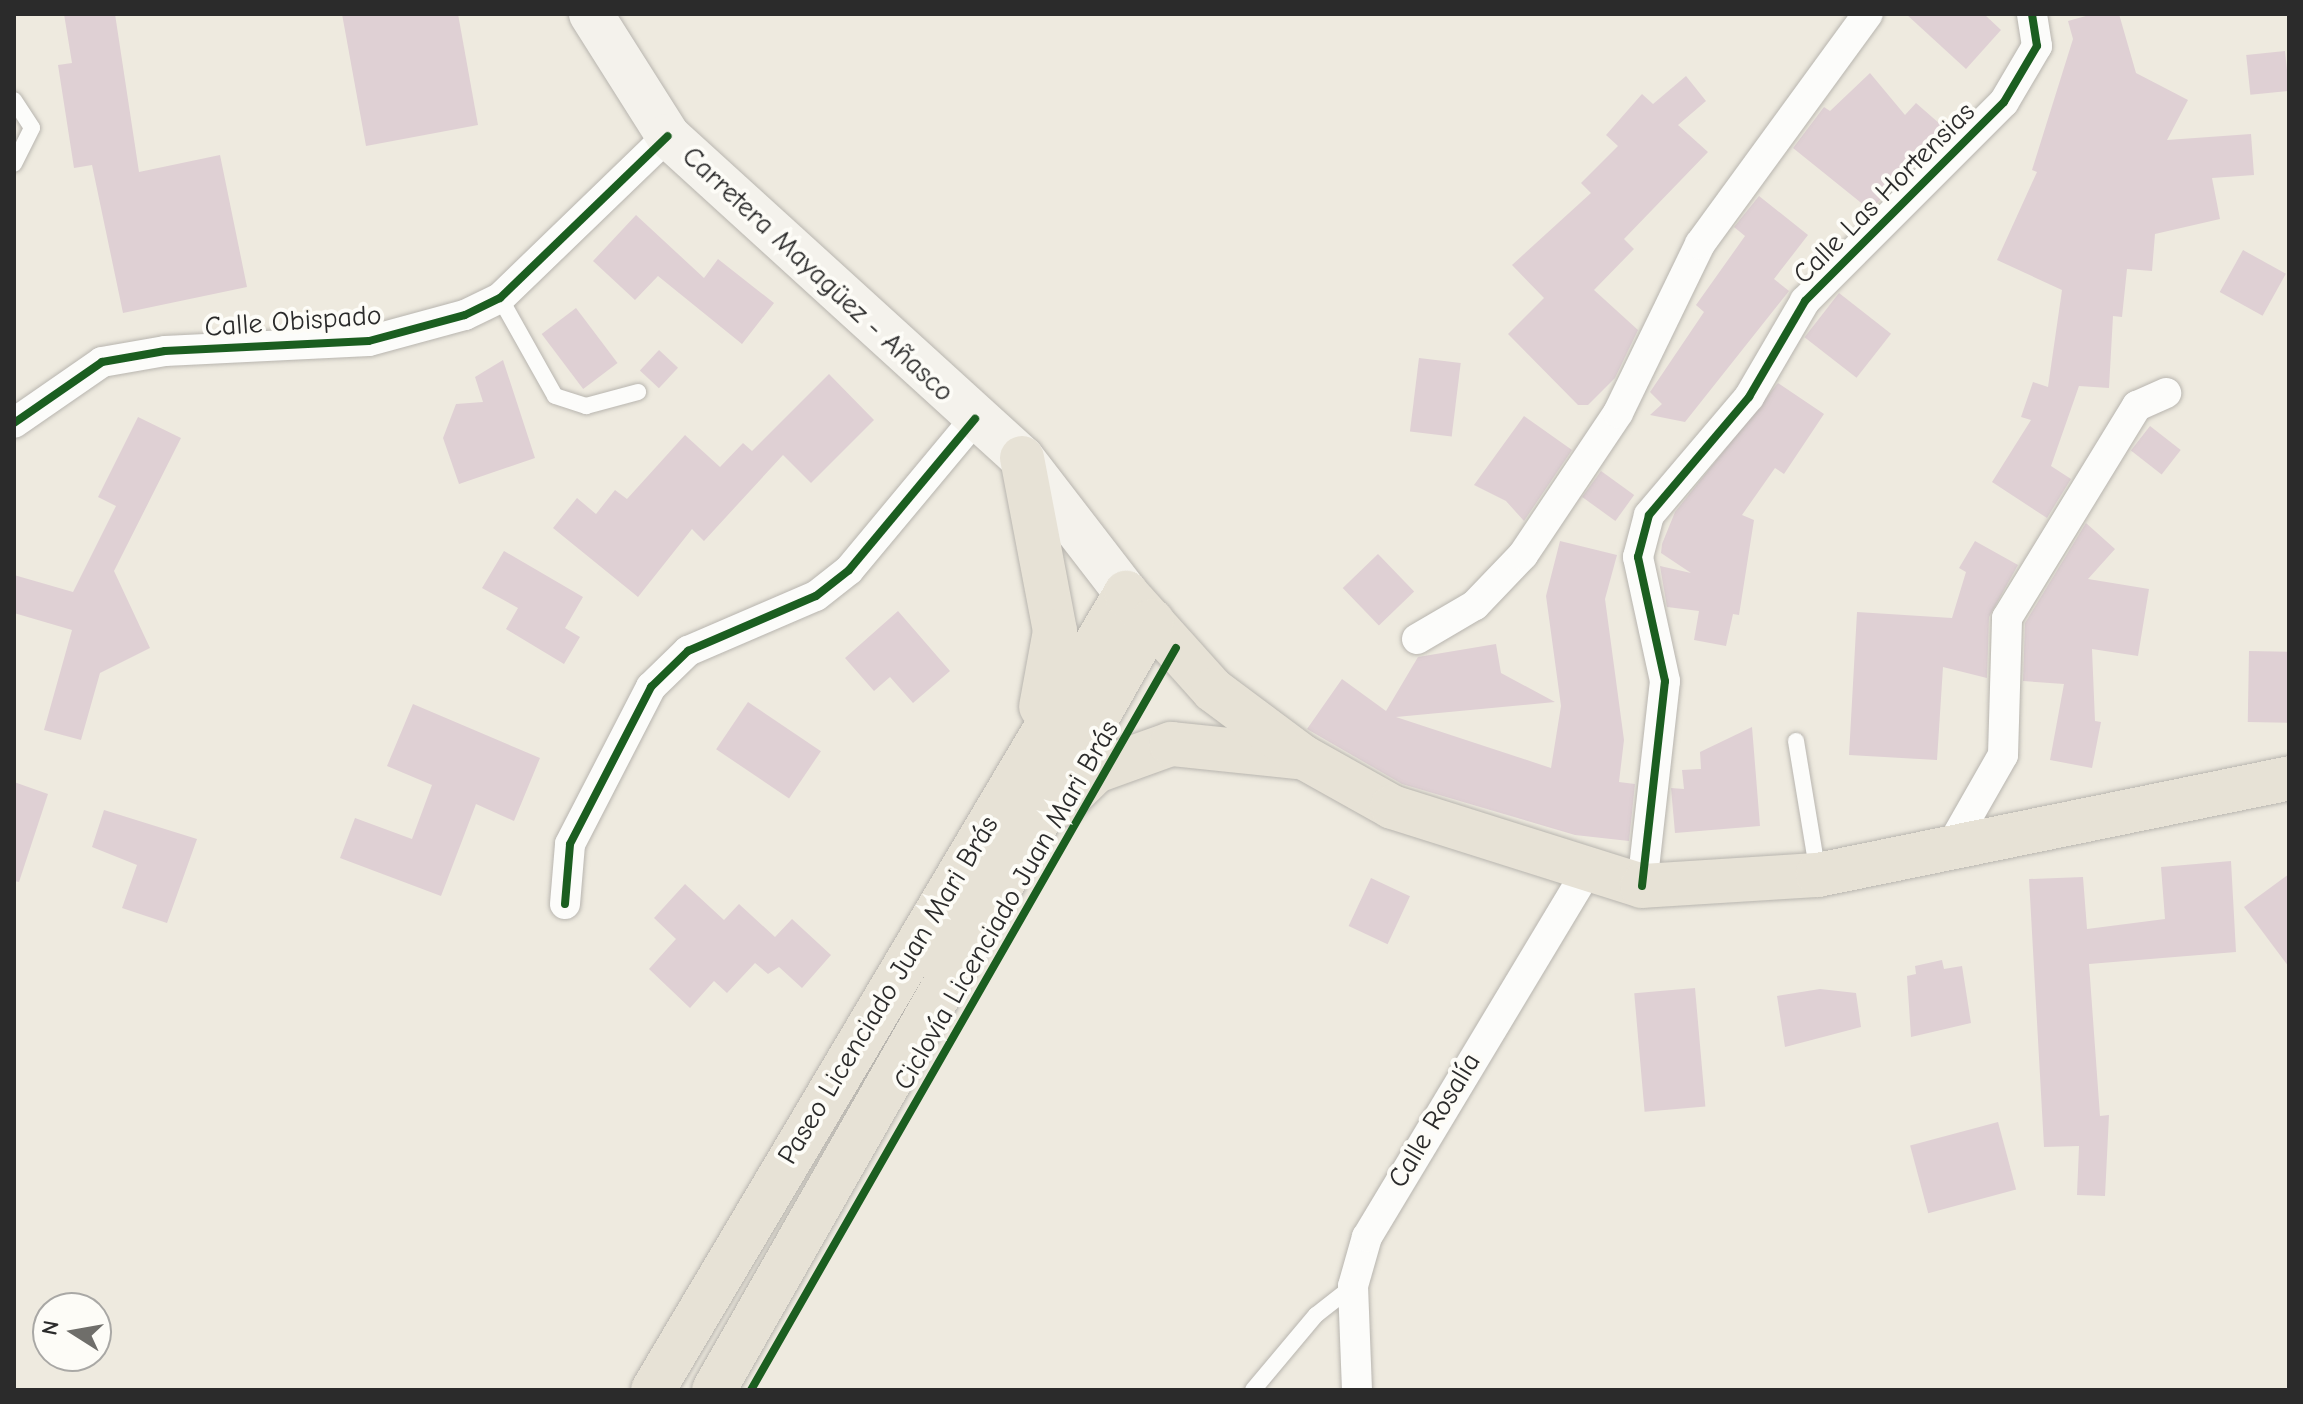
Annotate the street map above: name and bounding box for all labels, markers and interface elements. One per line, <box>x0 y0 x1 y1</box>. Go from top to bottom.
street label: Calle Las Hortensias <box>1786 95 1982 291</box>
street label: Carretera Mayagüez - Añasco <box>675 139 961 409</box>
street label: Calle Obispado <box>203 298 383 344</box>
street label: Ciclovía Licenciado Juan Mari Brás <box>886 714 1126 1096</box>
street label: Paseo Licenciado Juan Mari Brás <box>771 810 1005 1170</box>
street label: Calle Rosalía <box>1381 1047 1487 1193</box>
north arrow <box>32 1292 112 1372</box>
text: N <box>36 1318 65 1337</box>

